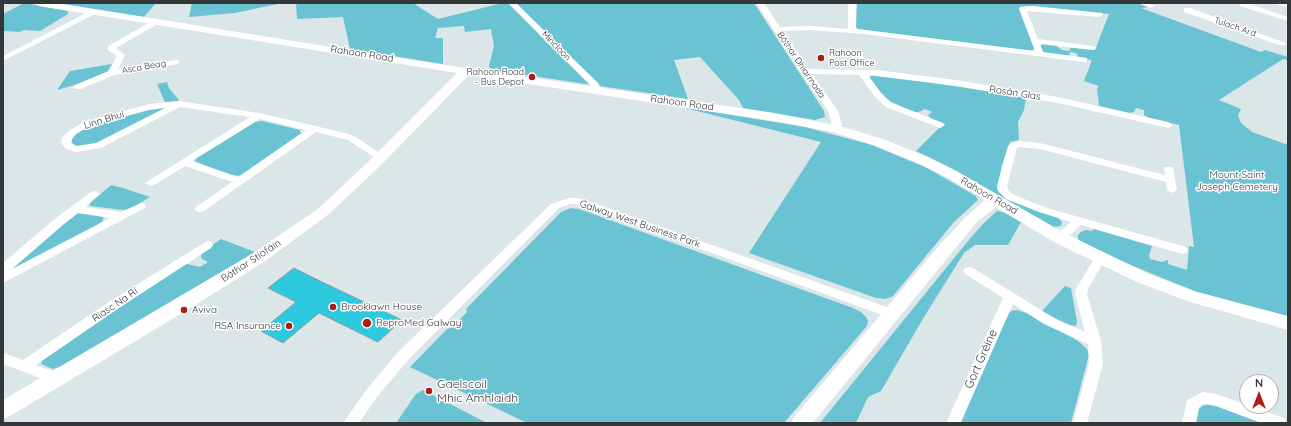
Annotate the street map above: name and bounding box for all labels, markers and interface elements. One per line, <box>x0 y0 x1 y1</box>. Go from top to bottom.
street label: Tulach Ard <box>1213 15 1257 39</box>
street label: Mincloon <box>539 29 573 63</box>
street label: Bóthar Dhiarmada <box>775 30 827 100</box>
street label: Rahoon Road <box>330 43 394 65</box>
place label: Rahoon Post Office <box>829 48 874 69</box>
marker: Rahoon Post Office <box>816 53 826 63</box>
street label: Asca Beag <box>121 58 167 76</box>
place label: Rahoon Road - Bus Depot <box>467 67 524 88</box>
marker: Rahoon Road - Bus Depot <box>527 72 537 82</box>
street label: Rosán Glas <box>988 83 1042 103</box>
street label: Rahoon Road <box>650 93 714 113</box>
street label: Linn Bhuí <box>82 108 126 132</box>
park label: Mount Saint Joseph Cemetery <box>1196 169 1278 192</box>
street label: Rahoon Road <box>958 175 1020 217</box>
street label: Galway West Business Park <box>578 198 702 250</box>
street label: Bóthar Stiofáin <box>219 237 283 285</box>
street label: Riasc Na Rí <box>90 285 140 325</box>
place label: Brooklawn House <box>341 301 422 313</box>
marker: Brooklawn House <box>328 302 338 312</box>
place label: Aviva <box>192 304 217 316</box>
marker: Aviva <box>179 305 189 315</box>
marker: ReproMed Galway <box>361 317 373 329</box>
place label: ReproMed Galway <box>376 317 461 329</box>
place label: RSA Insurance <box>214 320 281 332</box>
marker: RSA Insurance <box>284 321 294 331</box>
street label: Gort Gréine <box>962 327 1000 391</box>
north arrow <box>1239 374 1279 414</box>
text: N <box>1255 376 1263 390</box>
place label: Gaelscoil Mhic Amhlaidh <box>437 377 518 405</box>
marker: Gaelscoil Mhic Amhlaidh <box>424 386 434 396</box>

